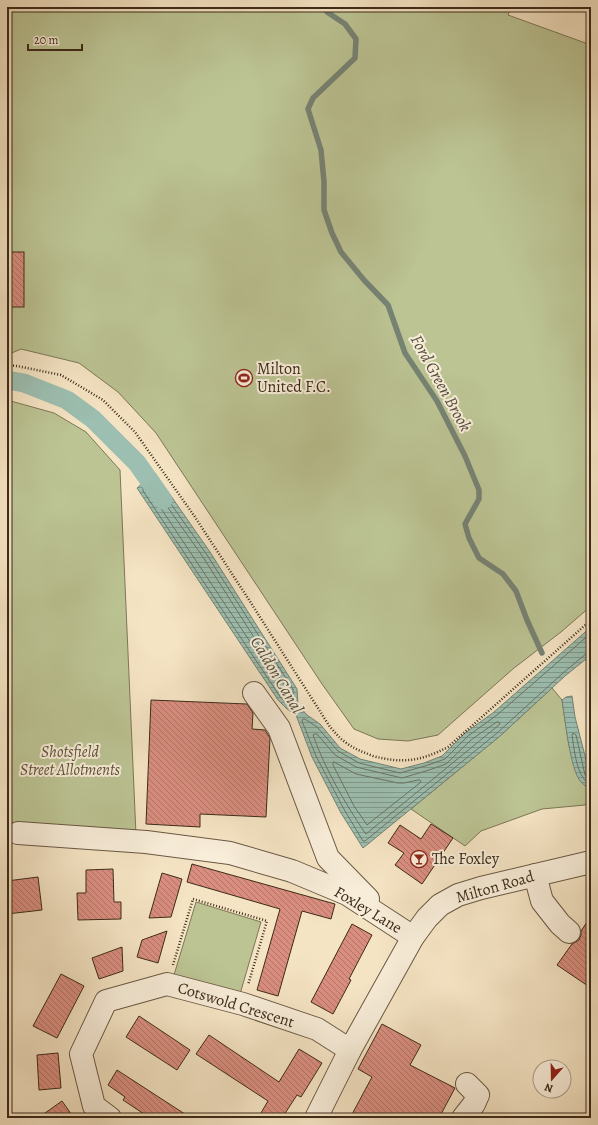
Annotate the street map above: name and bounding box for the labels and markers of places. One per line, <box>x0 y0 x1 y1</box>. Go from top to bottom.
place label: Milton United F.C. <box>257 358 331 398</box>
sports icon: Milton United F.C. <box>234 368 254 388</box>
place label: The Foxley <box>432 848 500 870</box>
bar icon: The Foxley <box>409 849 429 869</box>

